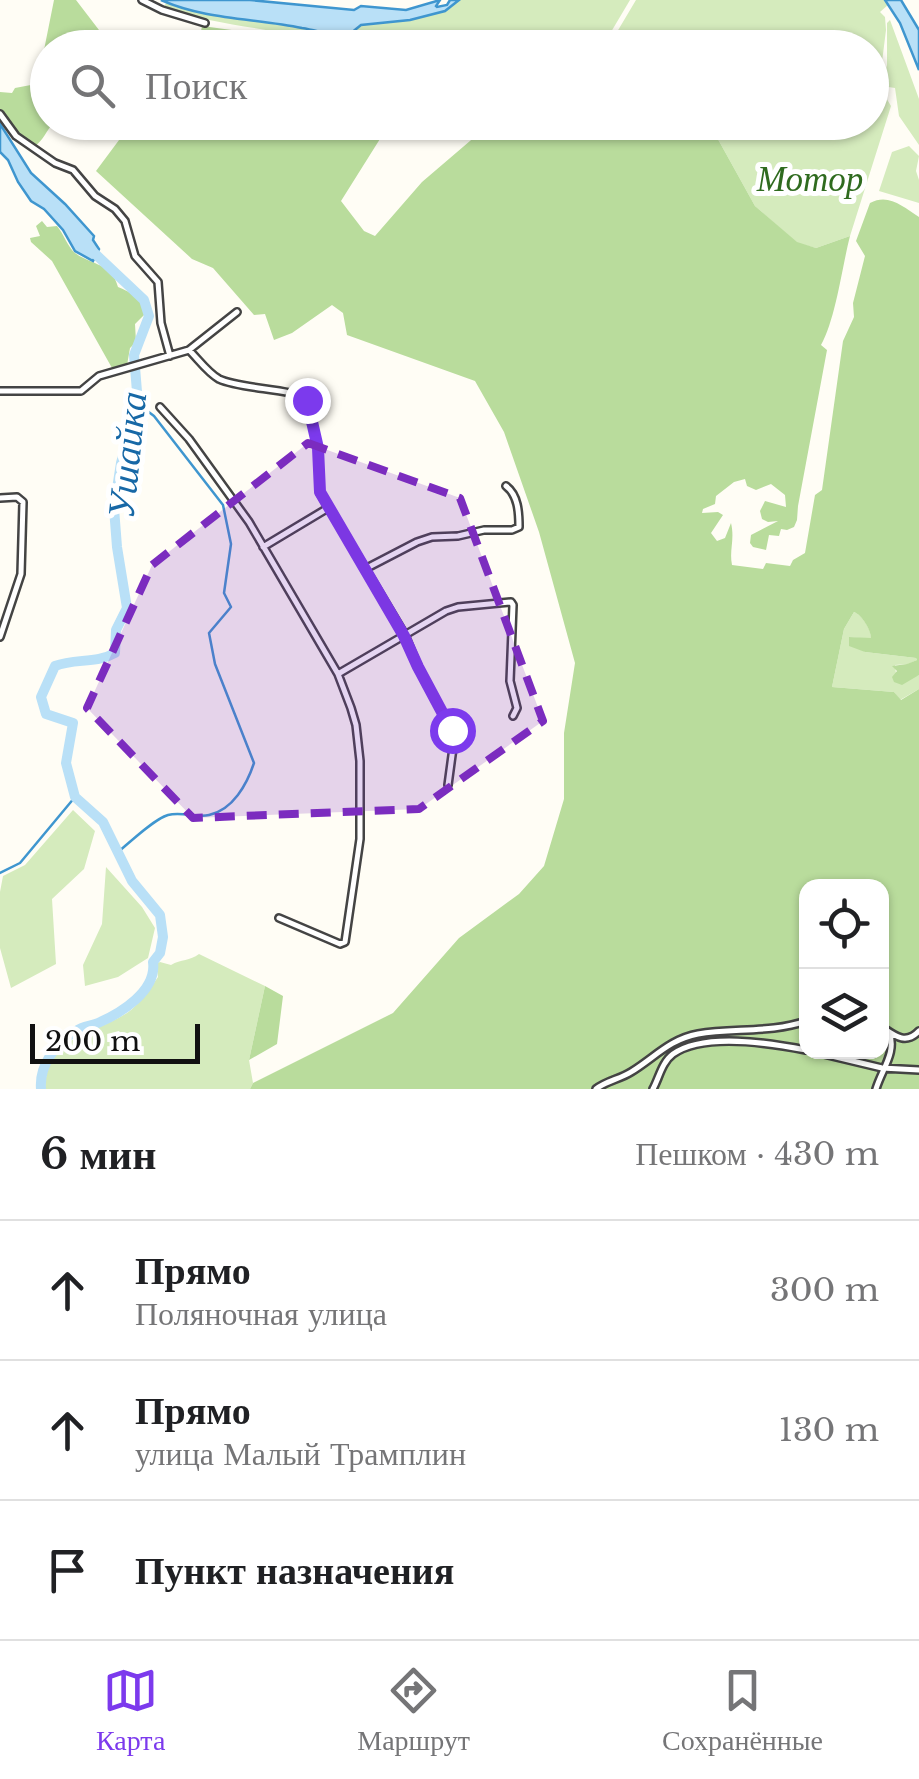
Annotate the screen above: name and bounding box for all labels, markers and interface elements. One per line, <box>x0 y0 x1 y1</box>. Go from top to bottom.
search box <box>30 30 889 140</box>
icon: search <box>65 58 120 113</box>
text: Поиск <box>145 62 247 109</box>
park label: Мотор <box>756 157 863 200</box>
route end <box>285 378 331 424</box>
water label: Ушайка <box>96 389 157 521</box>
route start <box>430 708 476 754</box>
map controls <box>799 879 889 1059</box>
button: locate <box>799 879 889 969</box>
button: layers <box>799 969 889 1059</box>
scale bar <box>30 1019 200 1064</box>
text: 200 m <box>45 1024 140 1059</box>
text: 6 мин <box>40 1128 157 1180</box>
text: Пешком · 430 m <box>635 1134 879 1174</box>
text: Прямо <box>135 1247 251 1294</box>
icon: ahead <box>40 1263 95 1318</box>
text: 300 m <box>770 1270 879 1310</box>
text: Поляночная улица <box>135 1294 387 1334</box>
text: Прямо <box>135 1387 251 1434</box>
icon: ahead <box>40 1403 95 1458</box>
text: 130 m <box>779 1410 879 1450</box>
text: улица Малый Трамплин <box>135 1434 466 1474</box>
icon: arrive <box>40 1543 95 1598</box>
text: Пункт назначения <box>135 1547 454 1594</box>
tab: Карта <box>96 1663 165 1758</box>
tab: Маршрут <box>357 1663 470 1758</box>
tab: Сохранённые <box>662 1663 823 1758</box>

